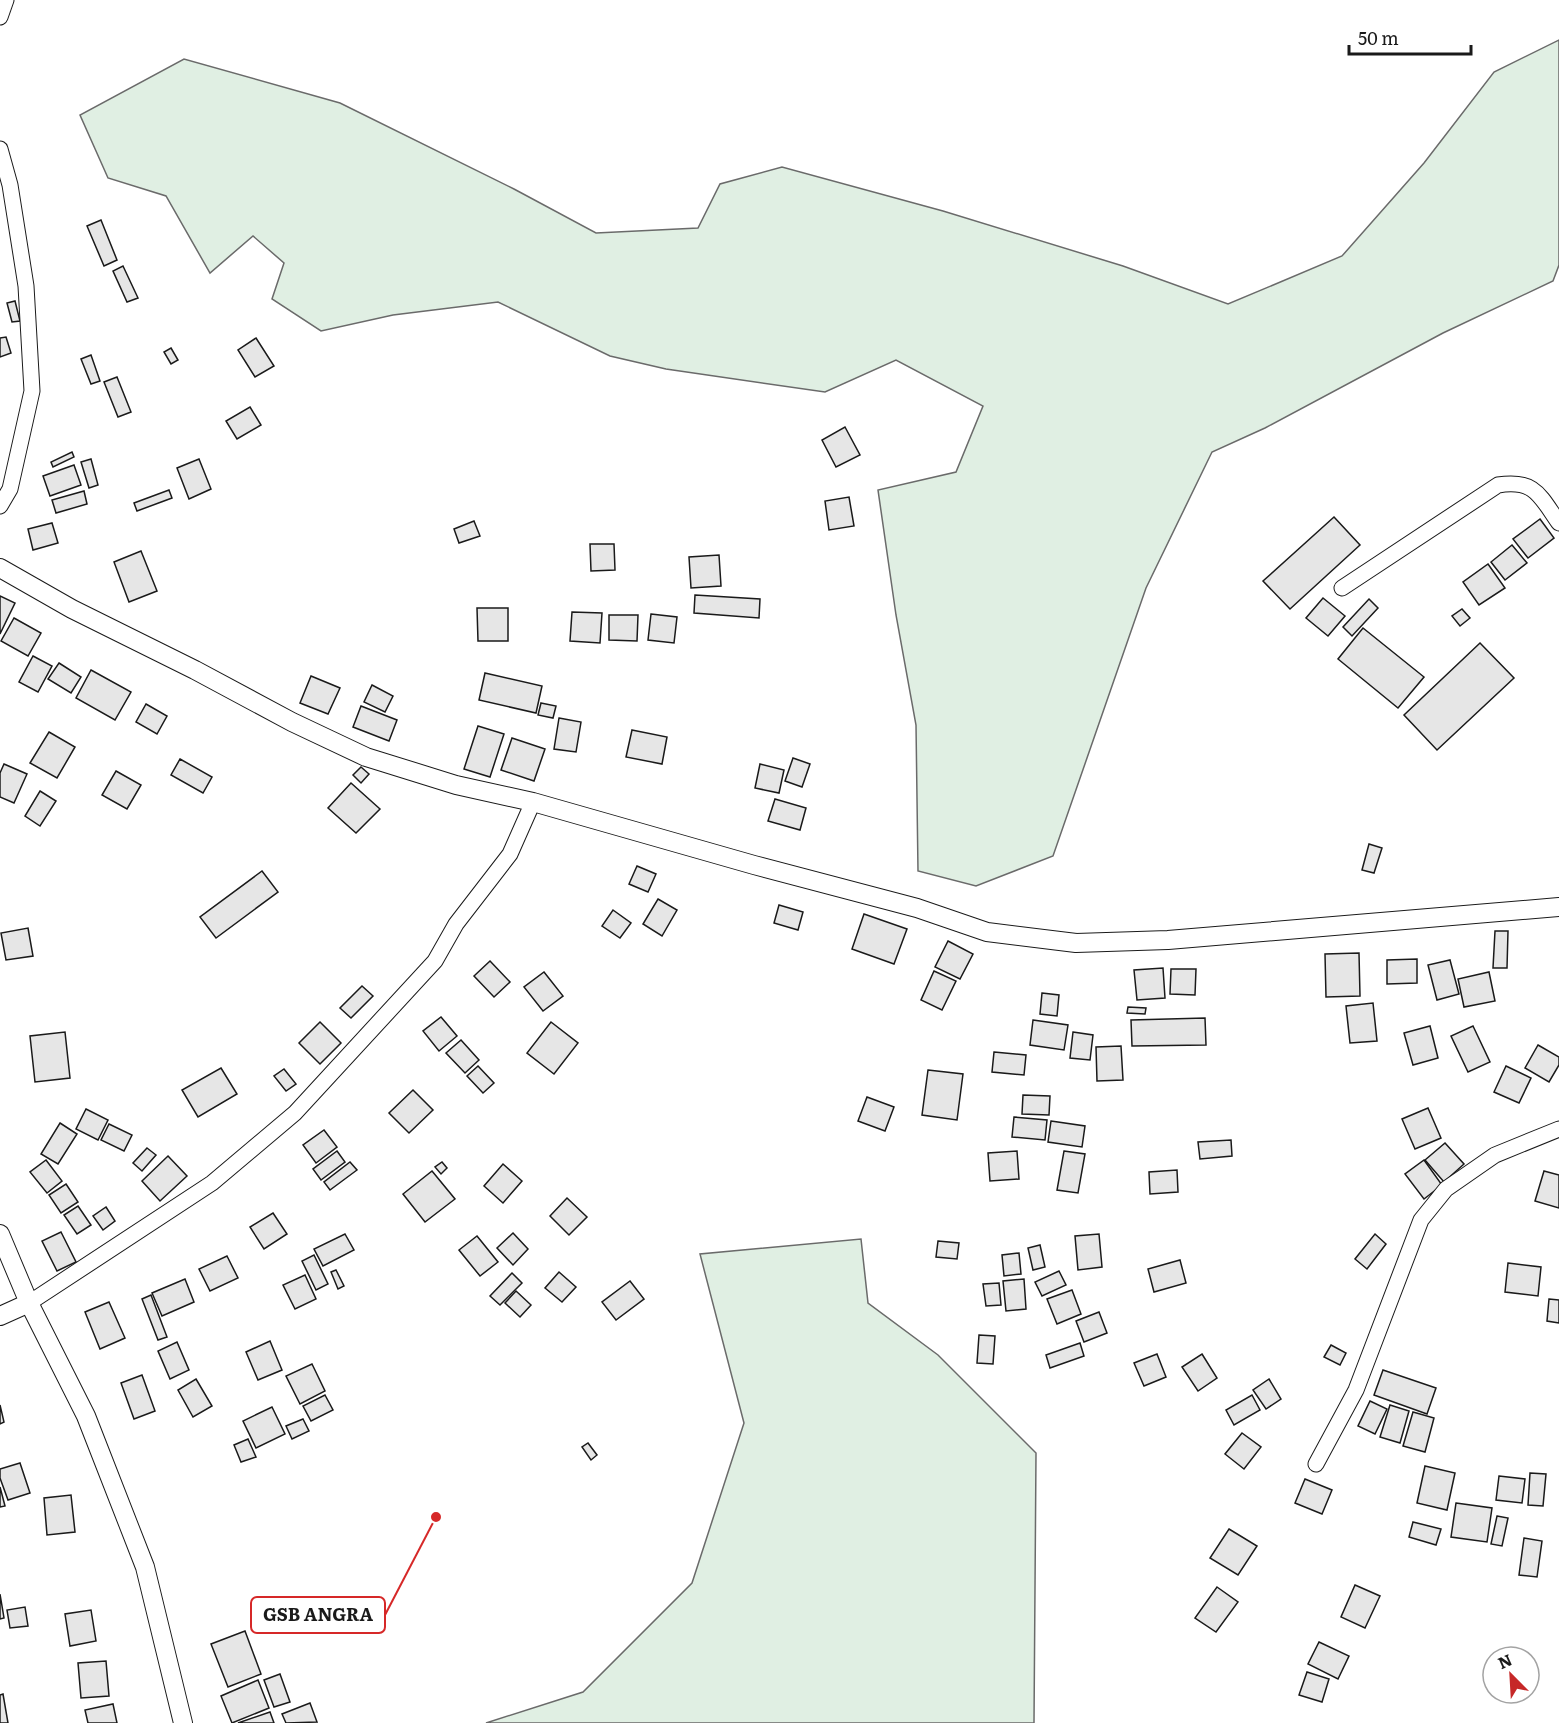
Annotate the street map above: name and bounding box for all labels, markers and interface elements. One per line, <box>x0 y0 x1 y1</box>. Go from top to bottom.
scale bar <box>1349 18 1470 56</box>
text: 50 m <box>1358 24 1399 51</box>
callout: GSB ANGRA <box>251 1597 385 1633</box>
text: GSB ANGRA <box>263 1600 374 1627</box>
north arrow <box>1481 1645 1541 1705</box>
text: N <box>1493 1647 1516 1674</box>

